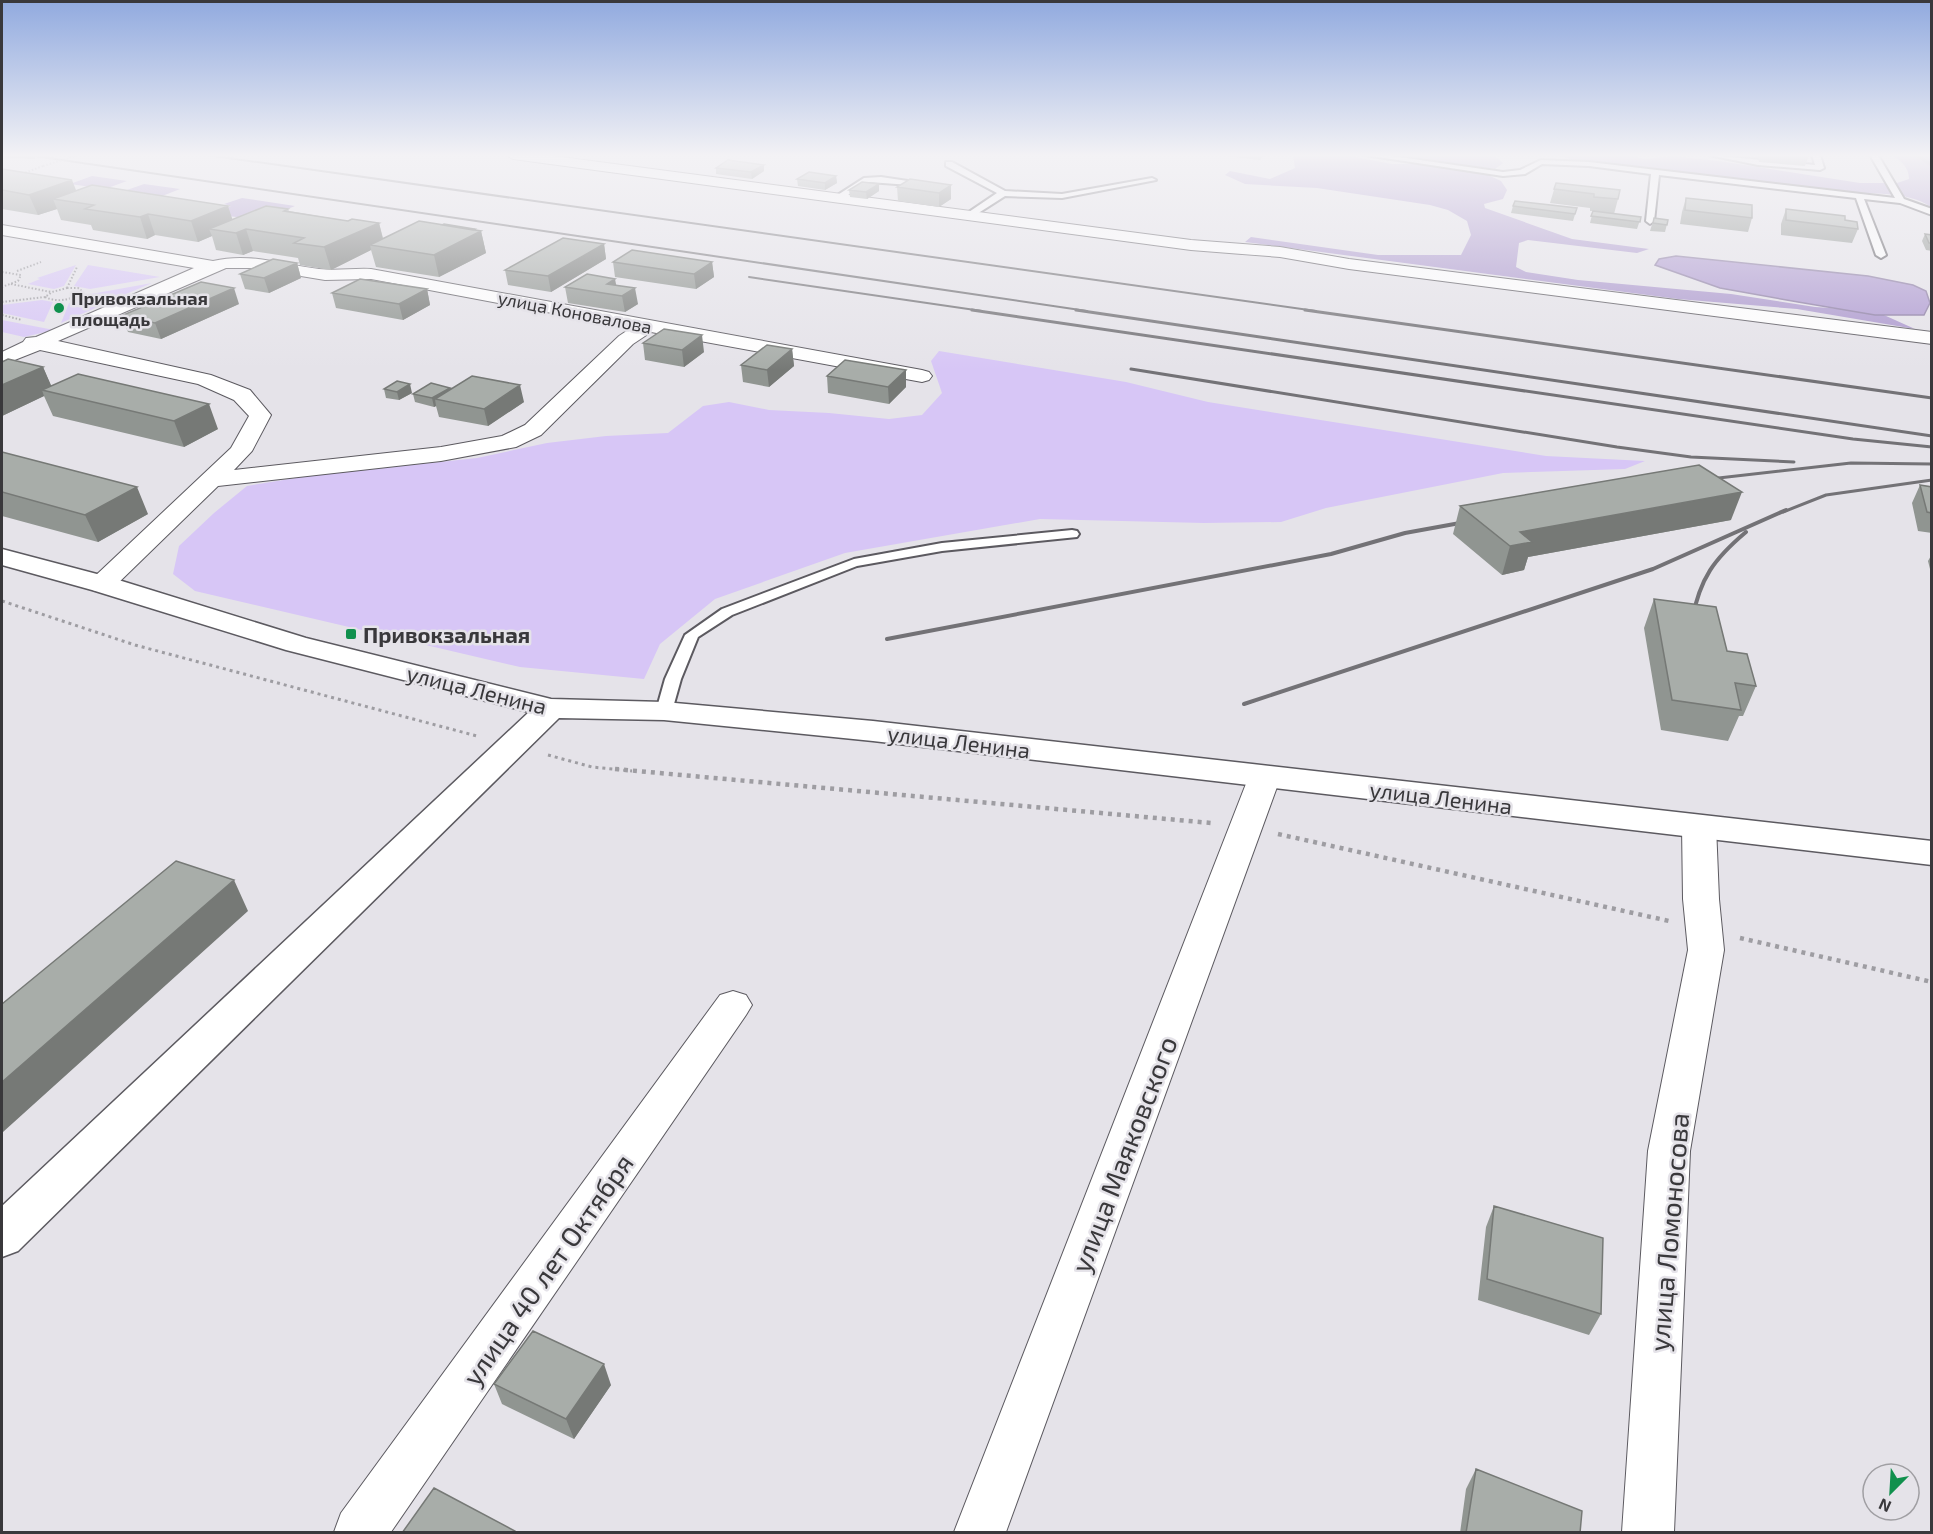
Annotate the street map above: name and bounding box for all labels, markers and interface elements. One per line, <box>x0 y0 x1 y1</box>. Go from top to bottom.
street label: улица Коновалова <box>496 286 654 338</box>
place label: Привокзальная площадь <box>71 287 208 330</box>
marker: Привокзальная площадь <box>52 301 66 315</box>
place label: Привокзальная <box>363 621 530 647</box>
marker: Привокзальная <box>344 627 358 641</box>
street label: улица Ленина <box>404 659 550 720</box>
street label: улица Ленина <box>886 719 1032 764</box>
street label: улица Ленина <box>1368 775 1514 820</box>
street label: улица Маяковского <box>1063 1032 1184 1277</box>
street label: улица Ломоносова <box>1642 1111 1695 1353</box>
street label: улица 40 лет Октября <box>455 1147 640 1391</box>
north arrow <box>1861 1462 1921 1522</box>
text: N <box>1876 1495 1894 1517</box>

